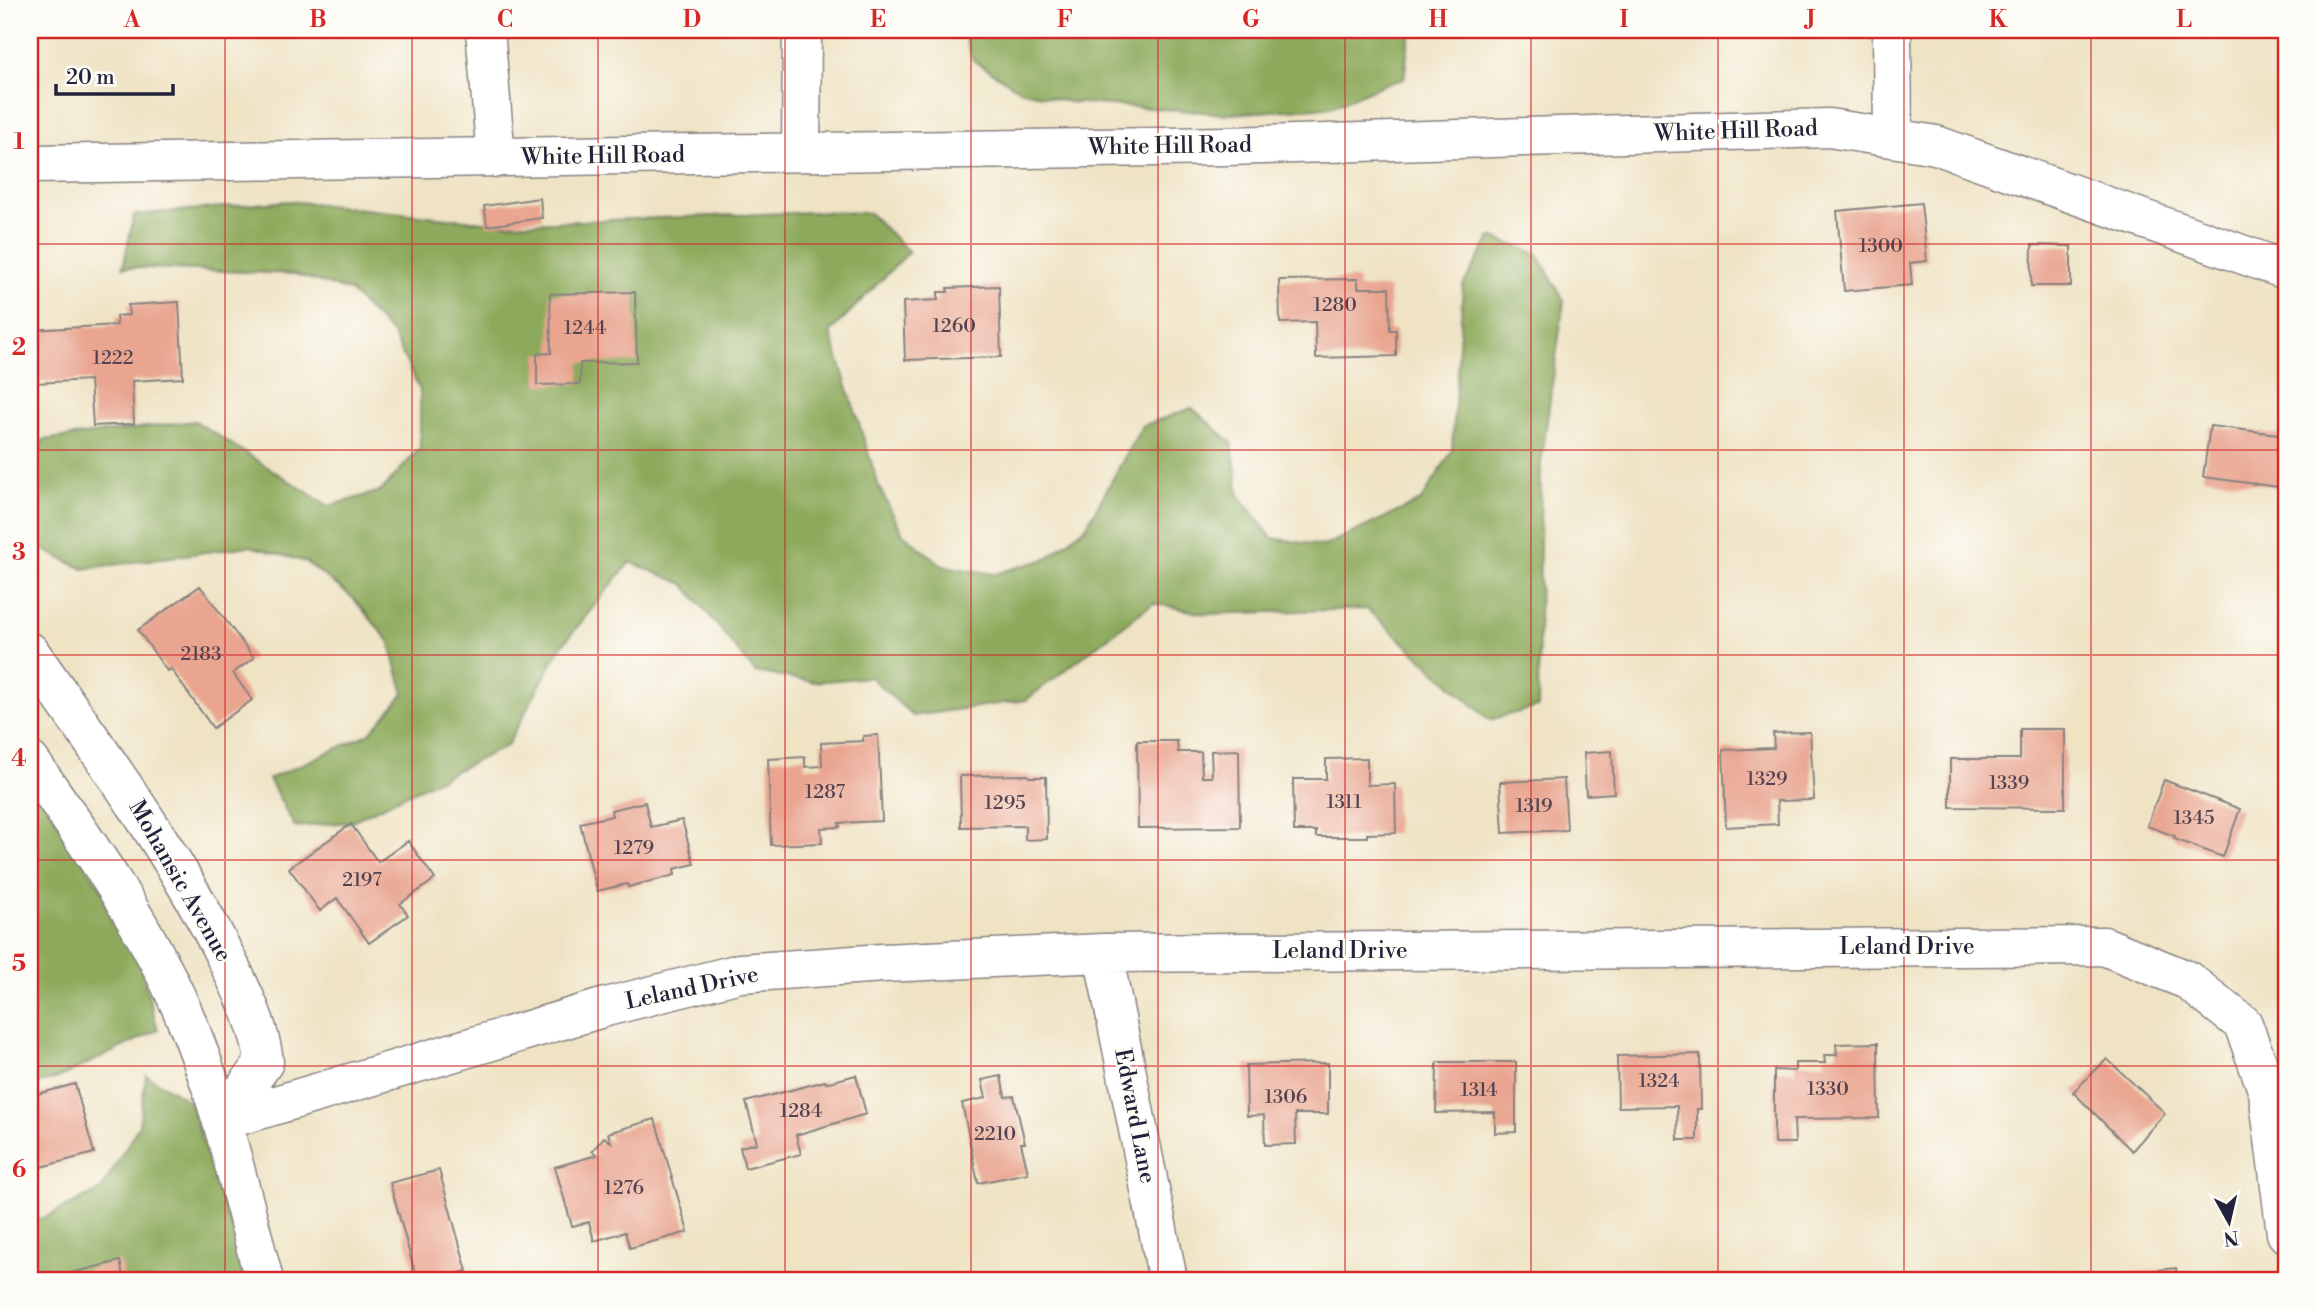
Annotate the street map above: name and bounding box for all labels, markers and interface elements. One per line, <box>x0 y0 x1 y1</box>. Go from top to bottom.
text: A <box>123 6 141 34</box>
text: B <box>309 6 327 34</box>
text: C <box>497 6 513 34</box>
text: D <box>683 6 701 34</box>
text: E <box>870 6 886 34</box>
text: F <box>1057 6 1073 34</box>
text: G <box>1242 6 1260 34</box>
text: H <box>1429 6 1448 34</box>
text: I <box>1620 6 1629 34</box>
text: J <box>1804 6 1816 34</box>
text: K <box>1989 6 2008 34</box>
text: L <box>2176 6 2192 34</box>
scale bar <box>56 52 173 96</box>
text: 20 m <box>66 65 115 91</box>
street label: White Hill Road <box>1653 114 1818 148</box>
text: 1 <box>13 128 25 156</box>
street label: White Hill Road <box>1087 131 1252 161</box>
street label: White Hill Road <box>520 141 685 171</box>
house number: 1300 <box>1859 234 1903 258</box>
house number: 1280 <box>1313 293 1357 317</box>
house number: 1260 <box>932 314 976 338</box>
house number: 1244 <box>564 316 606 340</box>
text: 2 <box>12 334 26 362</box>
house number: 1222 <box>92 346 134 370</box>
text: 3 <box>12 539 26 567</box>
house number: 2183 <box>180 642 222 666</box>
text: 4 <box>11 745 27 773</box>
house number: 1329 <box>1746 767 1788 791</box>
house number: 1339 <box>1989 771 2029 795</box>
house number: 1287 <box>805 780 846 804</box>
house number: 1311 <box>1326 790 1362 814</box>
house number: 1295 <box>984 791 1026 815</box>
house number: 1319 <box>1515 794 1553 818</box>
street label: Mohansic Avenue <box>122 795 238 967</box>
house number: 1345 <box>2174 806 2214 830</box>
house number: 1279 <box>614 836 654 860</box>
house number: 2197 <box>342 868 382 892</box>
street label: Leland Drive <box>1839 933 1975 961</box>
street label: Leland Drive <box>1272 937 1408 965</box>
text: 5 <box>12 950 26 978</box>
street label: Leland Drive <box>623 960 761 1016</box>
street label: Edward Lane <box>1108 1046 1162 1186</box>
house number: 1324 <box>1639 1069 1679 1093</box>
house number: 1330 <box>1807 1077 1849 1101</box>
house number: 1314 <box>1461 1078 1497 1102</box>
house number: 1306 <box>1265 1085 1307 1109</box>
house number: 1284 <box>780 1099 822 1123</box>
house number: 2210 <box>974 1122 1016 1146</box>
text: 6 <box>12 1156 26 1184</box>
house number: 1276 <box>604 1176 644 1200</box>
north arrow <box>2194 1188 2264 1258</box>
text: N <box>2222 1225 2240 1251</box>

